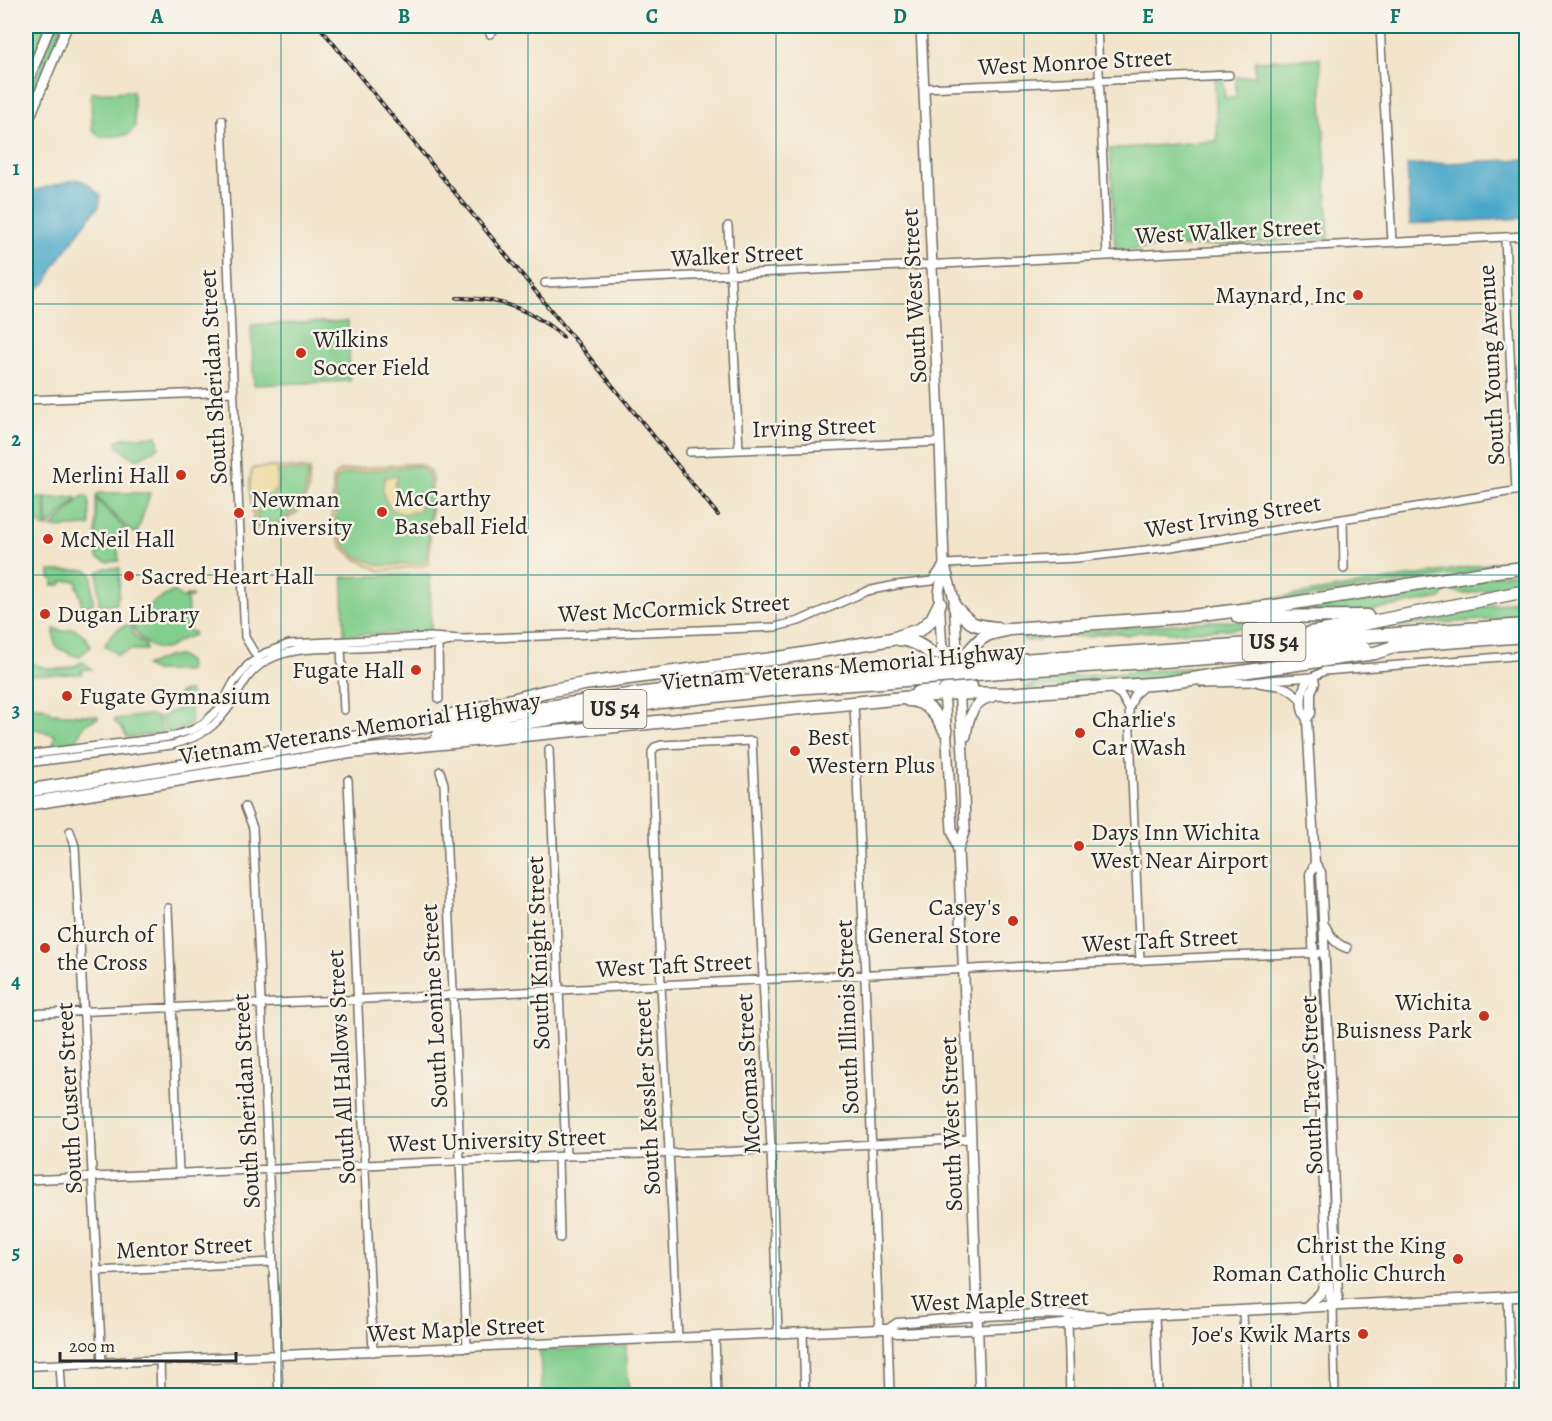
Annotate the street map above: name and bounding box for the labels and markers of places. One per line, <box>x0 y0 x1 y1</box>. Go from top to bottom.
place label: Maynard, Inc <box>1215 279 1346 311</box>
marker: Maynard, Inc <box>1351 288 1365 302</box>
place label: Wilkins Soccer Field <box>312 323 430 383</box>
marker: Wilkins Soccer Field <box>294 346 308 360</box>
place label: Merlini Hall <box>51 459 169 491</box>
marker: Merlini Hall <box>174 468 188 482</box>
place label: McCarthy Baseball Field <box>394 482 528 542</box>
place label: Newman University <box>251 483 352 543</box>
marker: McCarthy Baseball Field <box>375 505 389 519</box>
marker: Newman University <box>232 506 246 520</box>
place label: McNeil Hall <box>60 523 175 555</box>
marker: McNeil Hall <box>41 532 55 546</box>
place label: Sacred Heart Hall <box>141 560 314 592</box>
marker: Sacred Heart Hall <box>122 569 136 583</box>
place label: Dugan Library <box>57 598 199 630</box>
marker: Dugan Library <box>38 607 52 621</box>
place label: Fugate Hall <box>292 654 404 686</box>
marker: Fugate Hall <box>409 663 423 677</box>
place label: Fugate Gymnasium <box>79 680 271 712</box>
marker: Fugate Gymnasium <box>60 689 74 703</box>
place label: Charlie's Car Wash <box>1092 703 1186 763</box>
place label: Best Western Plus <box>806 721 935 781</box>
marker: Charlie's Car Wash <box>1073 726 1087 740</box>
marker: Best Western Plus <box>788 744 802 758</box>
place label: Days Inn Wichita West Near Airport <box>1090 816 1269 876</box>
marker: Days Inn Wichita West Near Airport <box>1072 839 1086 853</box>
place label: Casey's General Store <box>868 891 1001 951</box>
marker: Casey's General Store <box>1006 914 1020 928</box>
place label: Church of the Cross <box>57 918 157 978</box>
marker: Church of the Cross <box>38 941 52 955</box>
place label: Wichita Buisness Park <box>1335 986 1473 1046</box>
marker: Wichita Buisness Park <box>1477 1009 1491 1023</box>
place label: Christ the King Roman Catholic Church <box>1212 1229 1446 1289</box>
marker: Christ the King Roman Catholic Church <box>1451 1252 1465 1266</box>
place label: Joe's Kwik Marts <box>1191 1318 1351 1350</box>
marker: Joe's Kwik Marts <box>1356 1327 1370 1341</box>

